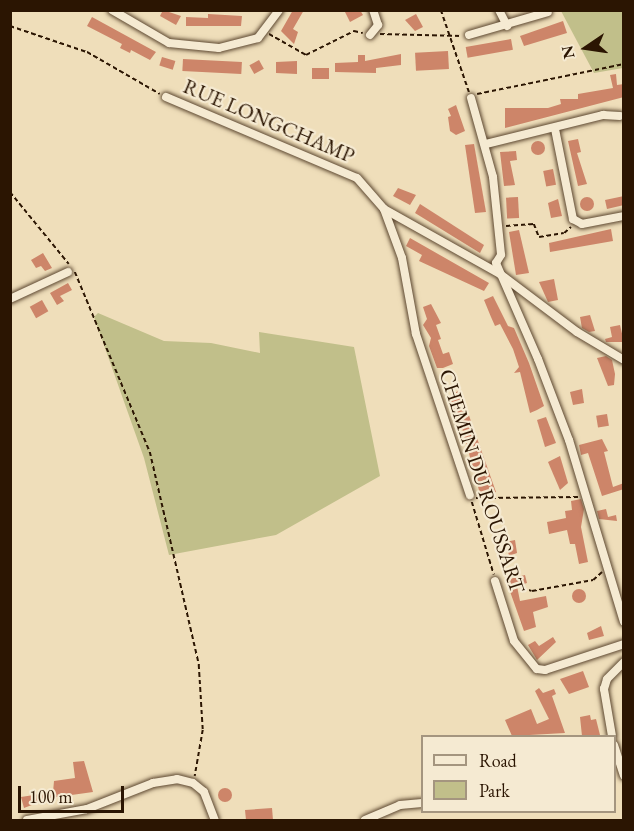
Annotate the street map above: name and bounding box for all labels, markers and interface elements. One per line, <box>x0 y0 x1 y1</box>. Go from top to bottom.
north arrow <box>556 18 616 78</box>
text: N <box>556 43 580 61</box>
street label: RUE LONGCHAMP <box>180 74 358 168</box>
street label: CHEMIN DU ROUSSART <box>434 366 530 596</box>
legend <box>421 735 616 813</box>
text: Road <box>479 749 517 772</box>
scale bar <box>21 774 128 812</box>
text: Park <box>479 779 510 802</box>
text: 100 m <box>29 785 73 808</box>

